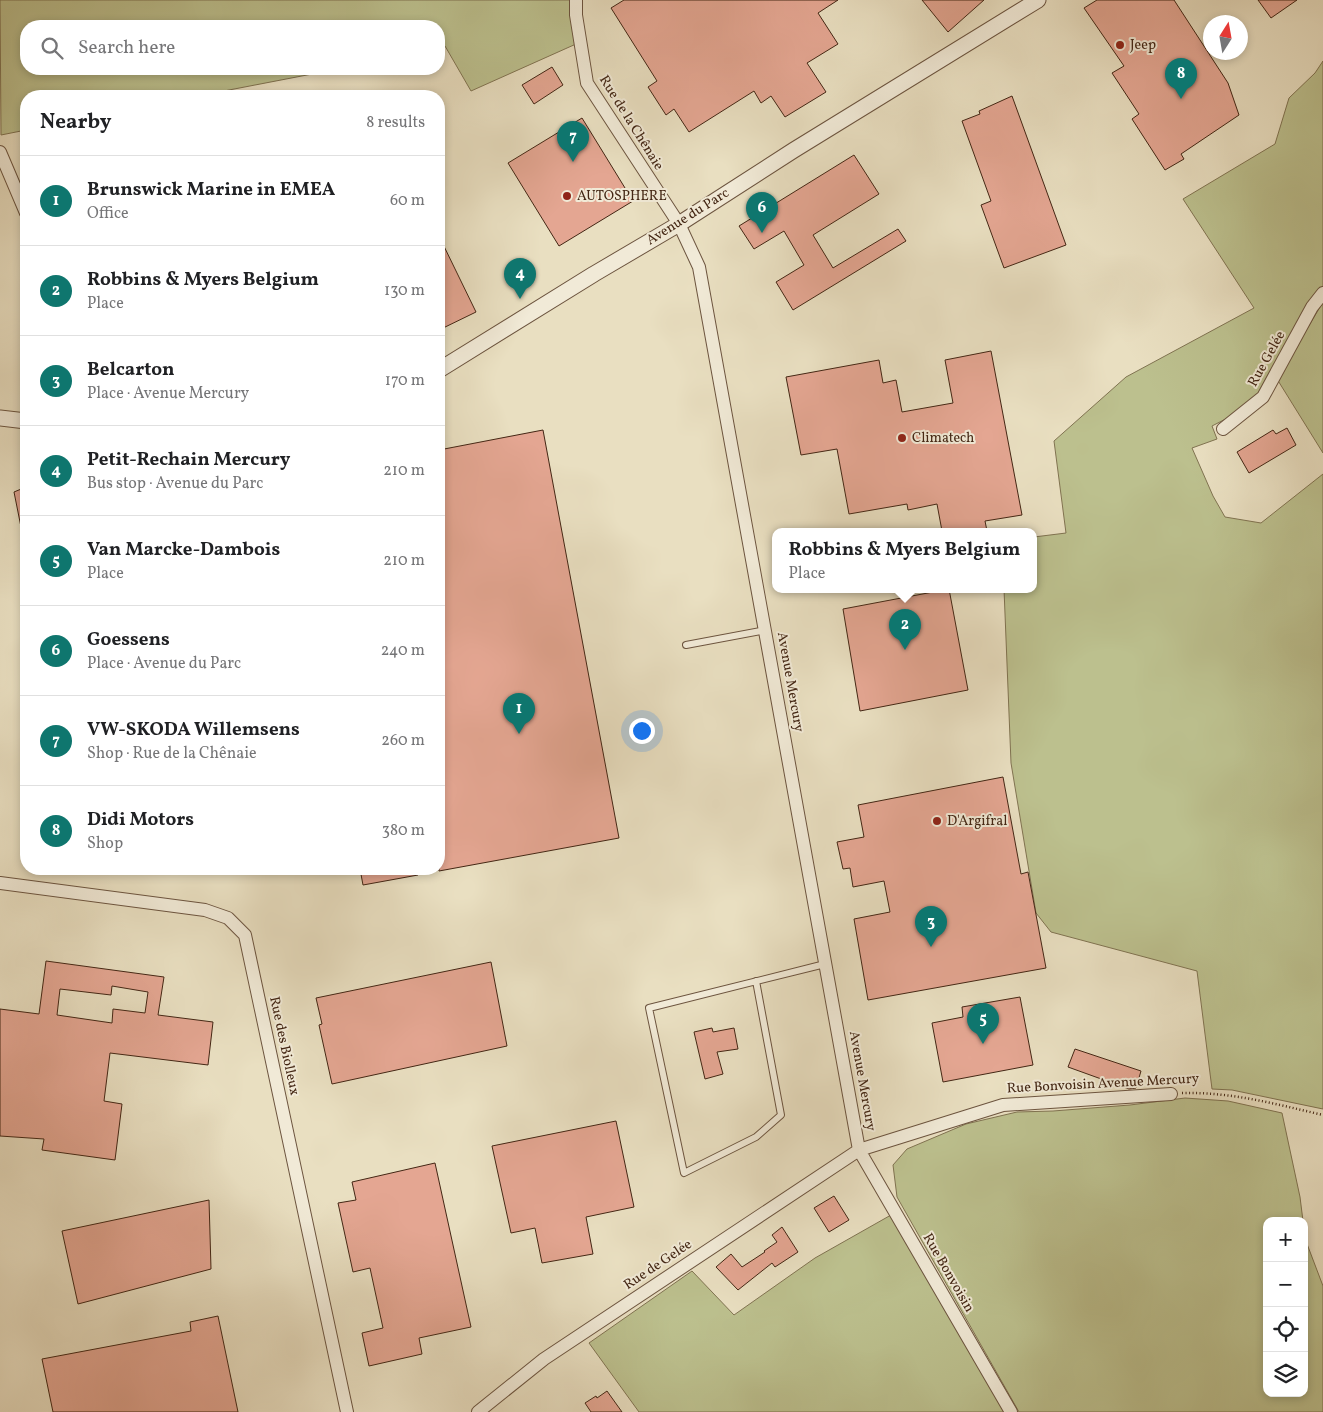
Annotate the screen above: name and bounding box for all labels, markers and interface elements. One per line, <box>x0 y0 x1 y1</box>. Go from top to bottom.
north arrow <box>1203 15 1248 60</box>
search box <box>20 20 445 75</box>
icon: search <box>38 34 66 62</box>
text: Search here <box>78 35 175 61</box>
place label: Jeep <box>1130 36 1156 55</box>
marker: Jeep <box>1114 39 1126 51</box>
pin: 8 <box>1165 58 1197 99</box>
street label: Rue de la Chênaie <box>594 72 668 174</box>
text: Nearby <box>40 108 111 137</box>
text: 8 results <box>366 112 425 134</box>
pin: 7 <box>557 121 589 162</box>
text: Brunswick Marine in EMEA <box>87 177 335 203</box>
street label: Avenue du Parc <box>643 184 733 250</box>
place label: AUTOSPHERE <box>577 187 667 206</box>
text: 1 <box>53 190 59 212</box>
text: 60 m <box>390 190 425 212</box>
marker: AUTOSPHERE <box>561 190 573 202</box>
pin: 6 <box>746 192 778 233</box>
text: Office <box>87 203 129 225</box>
pin: 4 <box>504 258 536 299</box>
text: Robbins & Myers Belgium <box>87 267 319 293</box>
text: 2 <box>52 280 60 302</box>
text: 130 m <box>384 280 425 302</box>
text: Place <box>87 293 124 315</box>
street label: Rue Gelée <box>1244 327 1290 390</box>
text: Belcarton <box>87 357 175 383</box>
text: 3 <box>52 370 60 392</box>
text: 170 m <box>385 370 425 392</box>
text: Place · Avenue Mercury <box>87 383 249 405</box>
place label: Climatech <box>912 429 974 448</box>
marker: Climatech <box>896 432 908 444</box>
text: Petit-Rechain Mercury <box>87 447 291 473</box>
text: 4 <box>51 460 61 482</box>
text: 210 m <box>383 460 425 482</box>
text: Bus stop · Avenue du Parc <box>87 473 263 495</box>
popup <box>772 528 1037 593</box>
text: Van Marcke-Dambois <box>87 537 280 563</box>
text: Robbins & Myers Belgium <box>789 537 1020 563</box>
text: 5 <box>52 550 60 572</box>
text: 210 m <box>383 550 425 572</box>
text: Place <box>87 563 124 585</box>
text: Place <box>789 563 825 585</box>
pin: 2 <box>889 609 921 650</box>
text: Goessens <box>87 627 170 653</box>
street label: Avenue Mercury <box>772 630 808 734</box>
text: 6 <box>52 640 60 662</box>
text: 240 m <box>381 640 425 662</box>
text: Place · Avenue du Parc <box>87 653 241 675</box>
pin: 1 <box>503 693 535 734</box>
text: VW-SKODA Willemsens <box>87 717 300 743</box>
your location <box>629 718 655 744</box>
text: 7 <box>52 730 60 752</box>
text: 260 m <box>381 730 425 752</box>
text: Shop · Rue de la Chênaie <box>87 743 257 765</box>
text: Didi Motors <box>87 807 194 833</box>
place label: D'Argifral <box>947 812 1007 831</box>
marker: D'Argifral <box>931 815 943 827</box>
text: 8 <box>52 820 60 842</box>
text: 380 m <box>382 820 425 842</box>
text: Shop <box>87 833 123 855</box>
pin: 3 <box>915 906 947 947</box>
street label: Rue des Biolleux <box>264 995 304 1097</box>
pin: 5 <box>967 1003 999 1044</box>
street label: Avenue Mercury <box>844 1029 880 1133</box>
street label: Rue Bonvoisin Avenue Mercury <box>1006 1069 1200 1099</box>
map controls <box>1263 1217 1308 1397</box>
button: + <box>1263 1217 1308 1262</box>
street label: Rue Bonvoisin <box>918 1230 978 1316</box>
street label: Rue de Gelée <box>620 1235 696 1295</box>
button: − <box>1263 1262 1308 1307</box>
button: locate <box>1263 1307 1308 1352</box>
button: layers <box>1263 1352 1308 1397</box>

